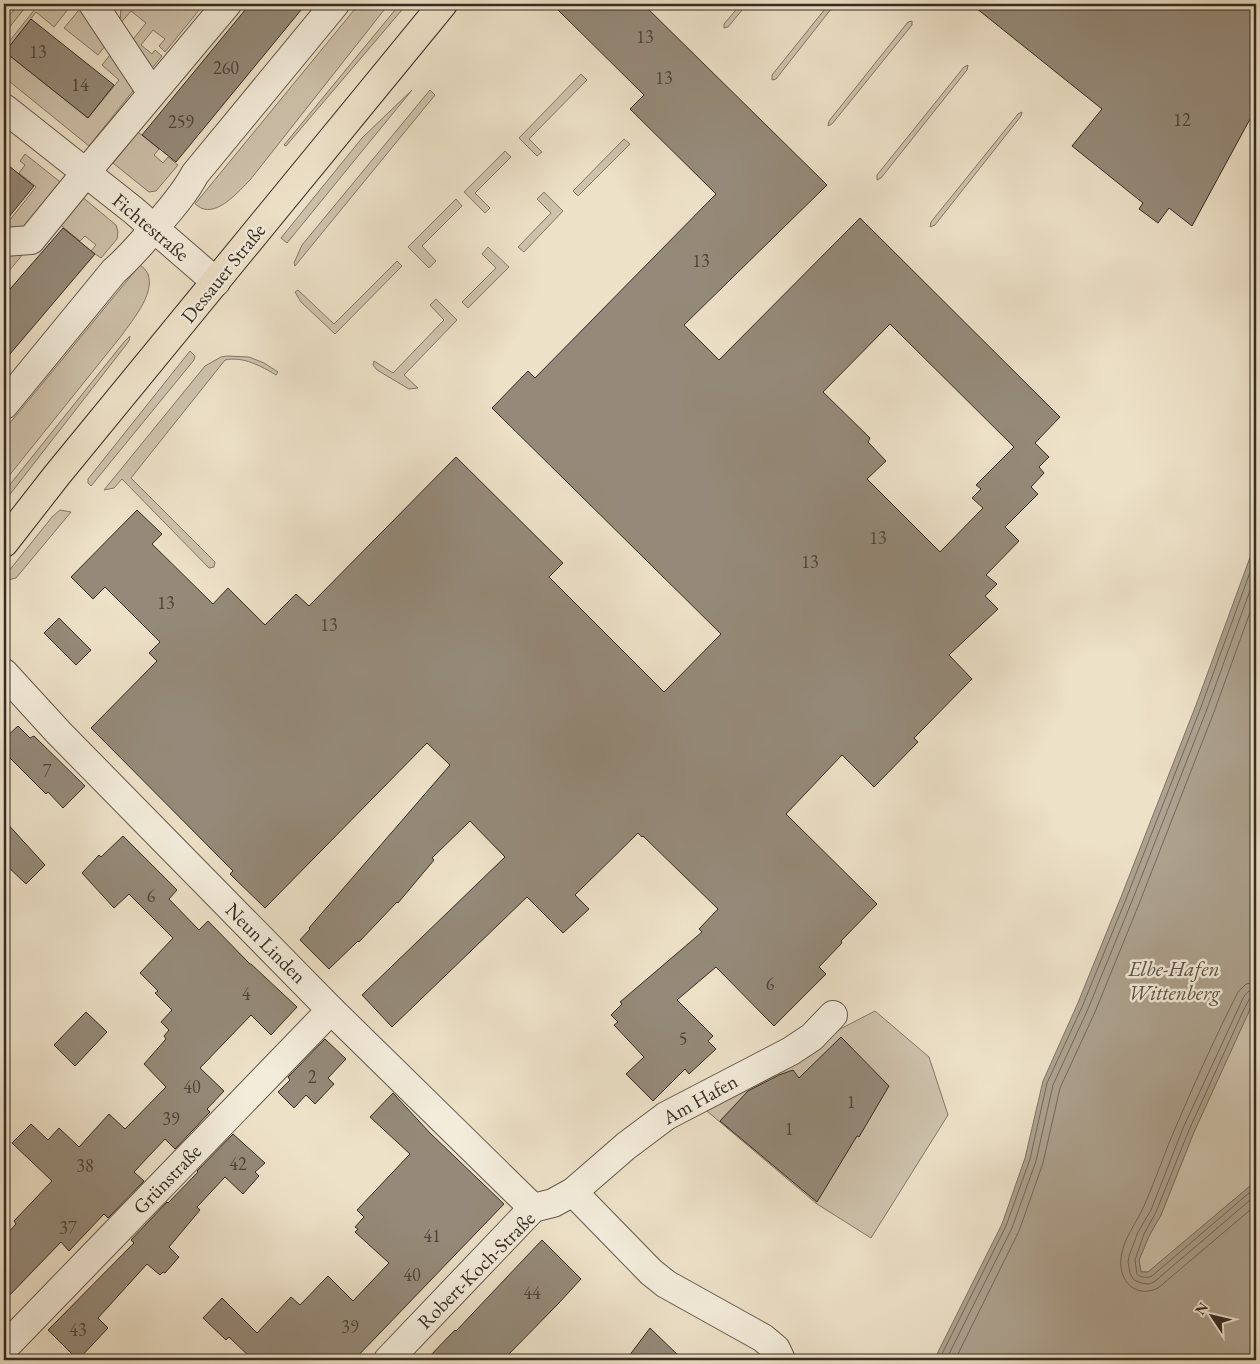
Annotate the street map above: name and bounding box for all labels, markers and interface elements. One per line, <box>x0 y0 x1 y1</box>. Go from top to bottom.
house number: 13 <box>636 25 654 48</box>
house number: 13 <box>29 40 47 63</box>
house number: 260 <box>213 56 239 79</box>
house number: 13 <box>655 66 673 89</box>
house number: 14 <box>71 73 89 96</box>
house number: 12 <box>1173 108 1191 131</box>
house number: 259 <box>168 110 194 133</box>
street label: Fichtestraße <box>107 187 195 267</box>
street label: Dessauer Straße <box>175 218 271 328</box>
house number: 13 <box>692 249 710 272</box>
house number: 13 <box>869 526 887 549</box>
house number: 13 <box>801 550 819 573</box>
house number: 13 <box>157 591 175 614</box>
house number: 13 <box>320 613 338 636</box>
house number: 7 <box>43 759 52 782</box>
house number: 6 <box>147 884 156 907</box>
street label: Neun Linden <box>220 897 312 989</box>
water label: Elbe-Hafen Wittenberg <box>1127 955 1221 1006</box>
house number: 6 <box>766 972 775 995</box>
house number: 4 <box>242 982 251 1005</box>
house number: 5 <box>679 1027 687 1050</box>
house number: 2 <box>308 1065 317 1088</box>
street label: Am Hafen <box>657 1068 742 1131</box>
house number: 40 <box>183 1075 201 1098</box>
house number: 1 <box>847 1090 855 1113</box>
house number: 39 <box>162 1107 180 1130</box>
house number: 1 <box>785 1117 793 1140</box>
street label: Grünstraße <box>127 1138 207 1220</box>
house number: 42 <box>229 1152 247 1175</box>
house number: 38 <box>76 1154 94 1177</box>
street label: Robert-Koch-Straße <box>412 1205 541 1334</box>
house number: 37 <box>59 1216 77 1239</box>
house number: 41 <box>423 1224 441 1247</box>
house number: 40 <box>403 1263 421 1286</box>
house number: 44 <box>523 1281 541 1304</box>
north arrow <box>1188 1292 1238 1342</box>
text: N <box>1191 1298 1212 1318</box>
house number: 39 <box>341 1315 359 1338</box>
house number: 43 <box>69 1318 87 1341</box>

